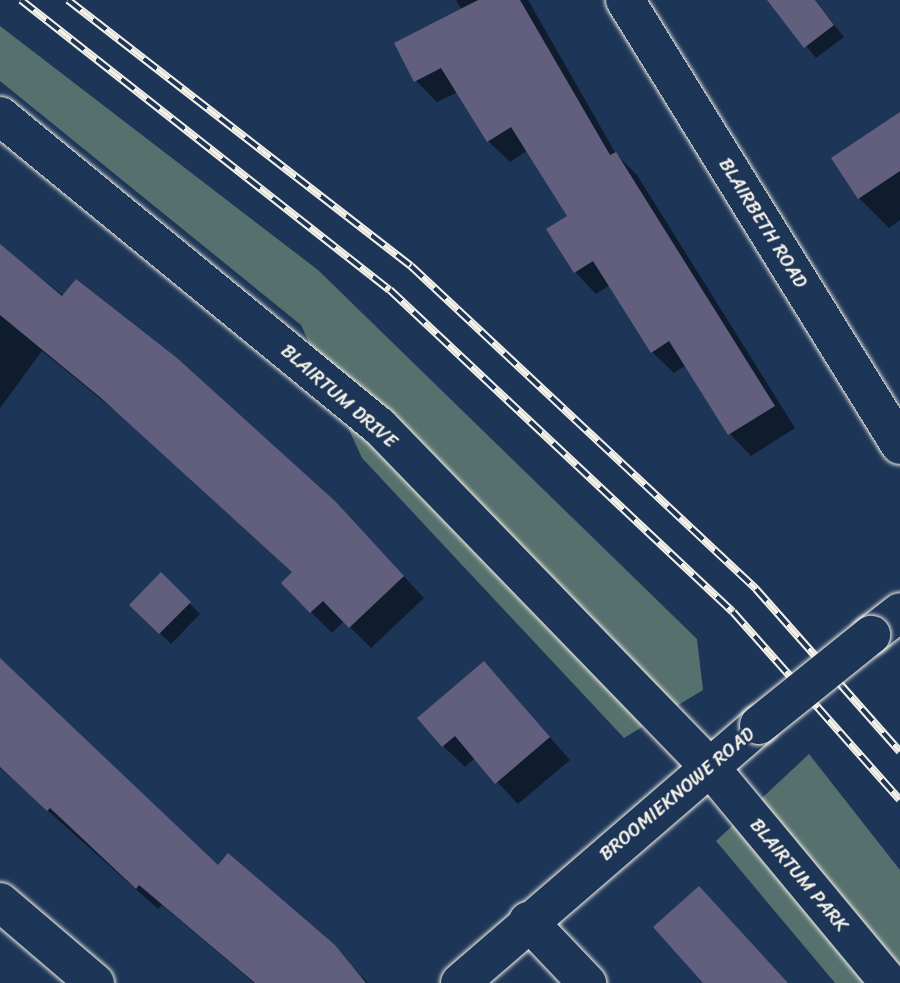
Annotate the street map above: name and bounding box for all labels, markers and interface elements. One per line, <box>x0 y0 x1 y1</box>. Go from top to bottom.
street label: BLAIRBETH ROAD <box>714 154 812 292</box>
street label: BLAIRTUM DRIVE <box>276 339 402 453</box>
street label: BROOMIEKNOWE ROAD <box>595 722 759 866</box>
street label: BLAIRTUM PARK <box>745 814 853 936</box>

